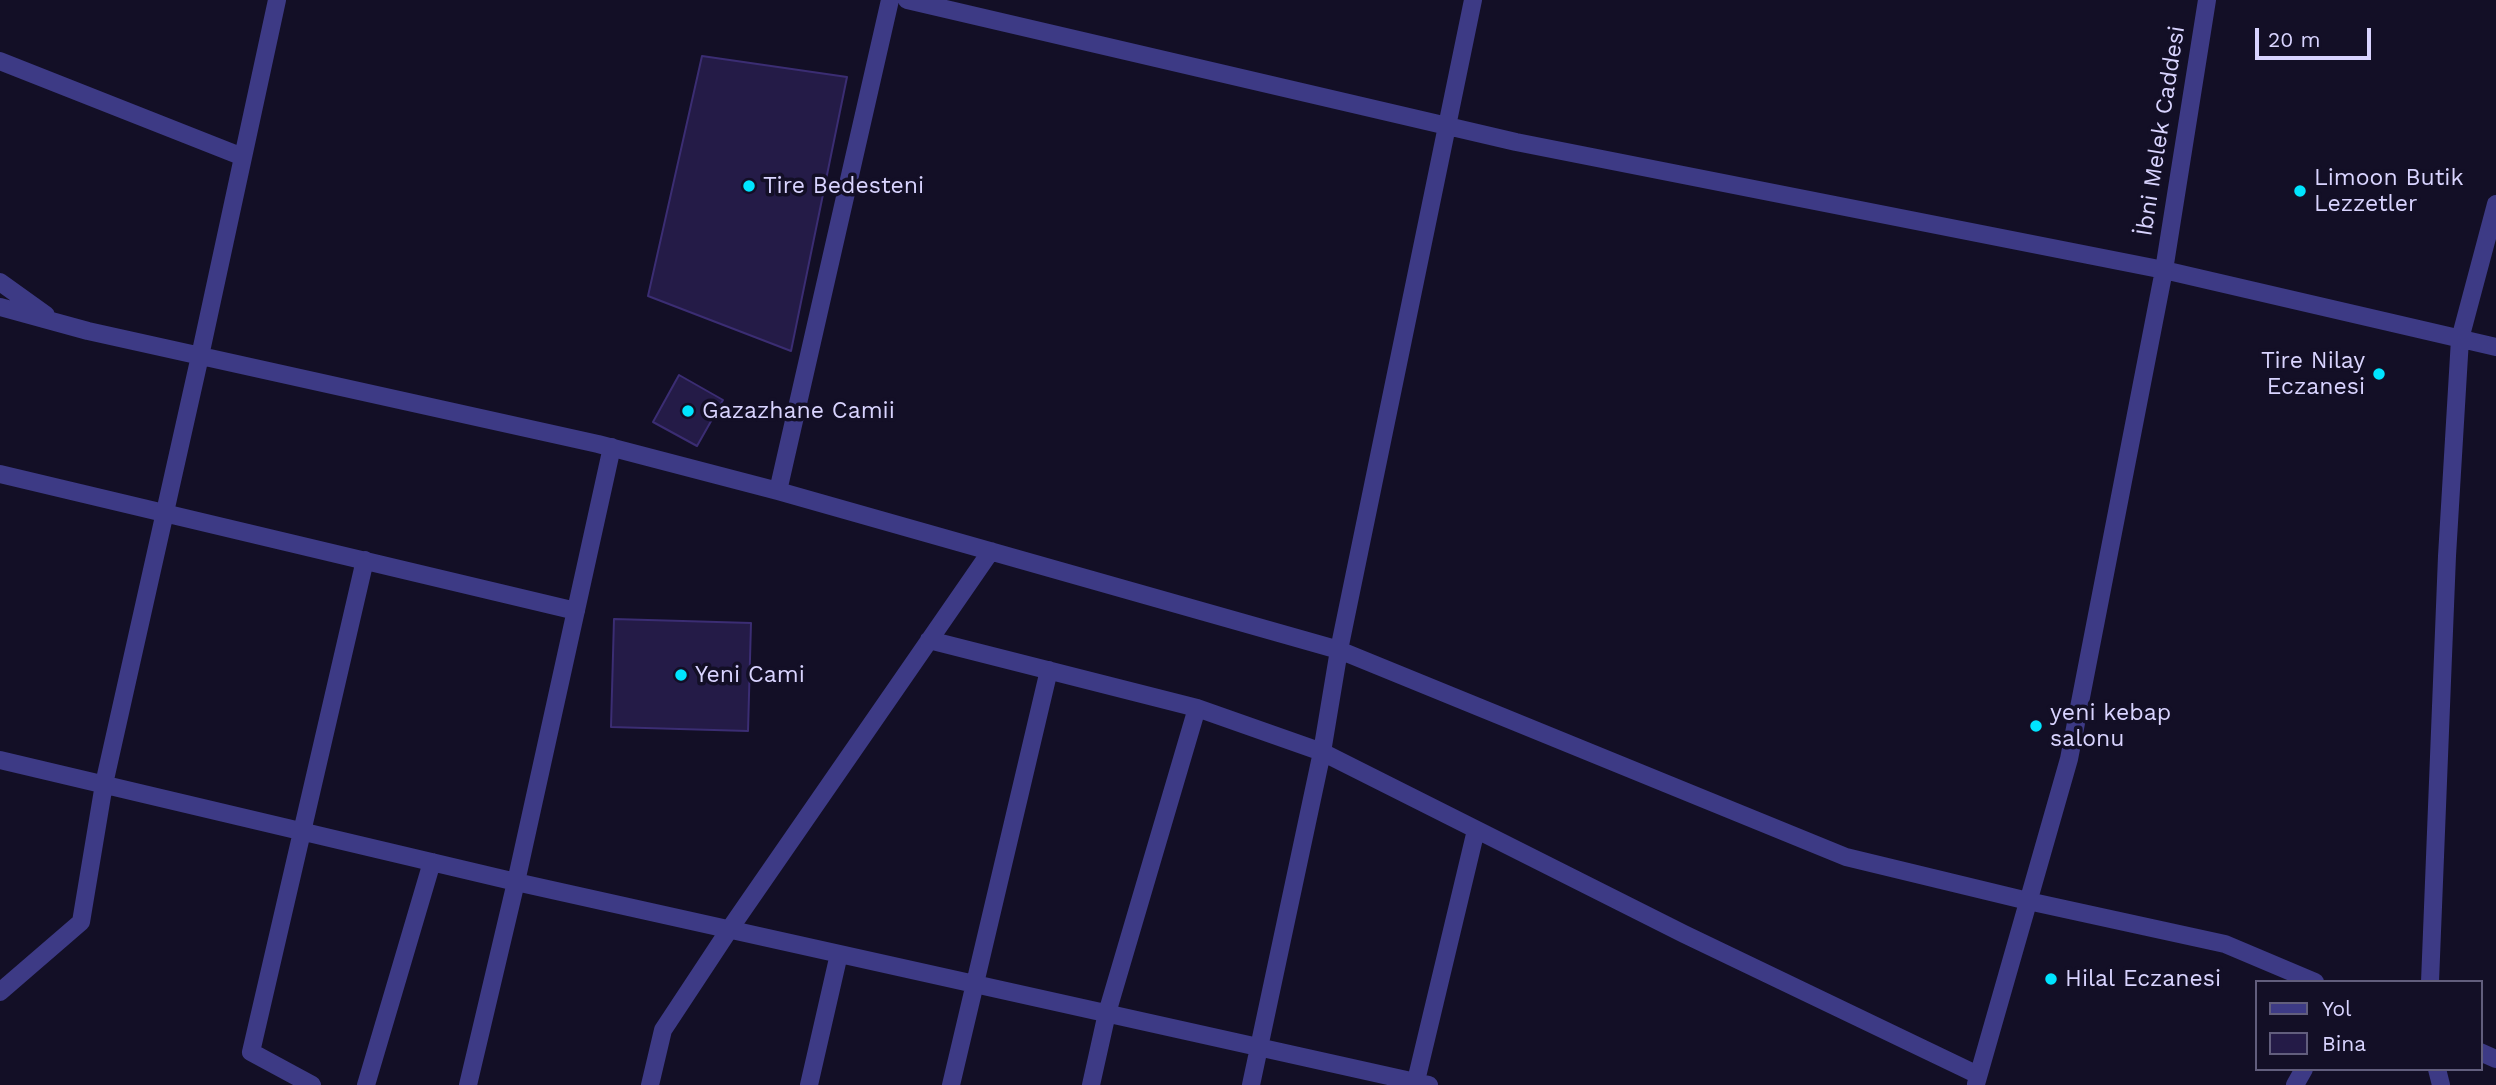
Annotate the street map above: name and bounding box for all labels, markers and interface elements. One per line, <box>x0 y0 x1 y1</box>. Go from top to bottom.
scale bar <box>2258 14 2374 58</box>
street label: İbni Melek Caddesi <box>2131 24 2191 238</box>
text: 20 m <box>2268 27 2320 52</box>
place label: Limoon Butik Lezzetler <box>2314 164 2463 218</box>
place label: Tire Bedesteni <box>763 172 924 200</box>
marker: Tire Bedesteni <box>741 178 757 194</box>
marker: Limoon Butik Lezzetler <box>2292 183 2308 199</box>
place label: Tire Nilay Eczanesi <box>2261 347 2365 401</box>
marker: Tire Nilay Eczanesi <box>2371 366 2387 382</box>
place label: Gazazhane Camii <box>702 397 895 425</box>
marker: Gazazhane Camii <box>680 403 696 419</box>
place label: Yeni Cami <box>695 661 805 689</box>
marker: Yeni Cami <box>673 667 689 683</box>
place label: yeni kebap salonu <box>2050 699 2171 753</box>
marker: yeni kebap salonu <box>2028 718 2044 734</box>
place label: Hilal Eczanesi <box>2065 965 2221 993</box>
marker: Hilal Eczanesi <box>2043 971 2059 987</box>
legend <box>2254 980 2482 1071</box>
text: Yol <box>2322 996 2352 1021</box>
text: Bina <box>2322 1031 2366 1056</box>

